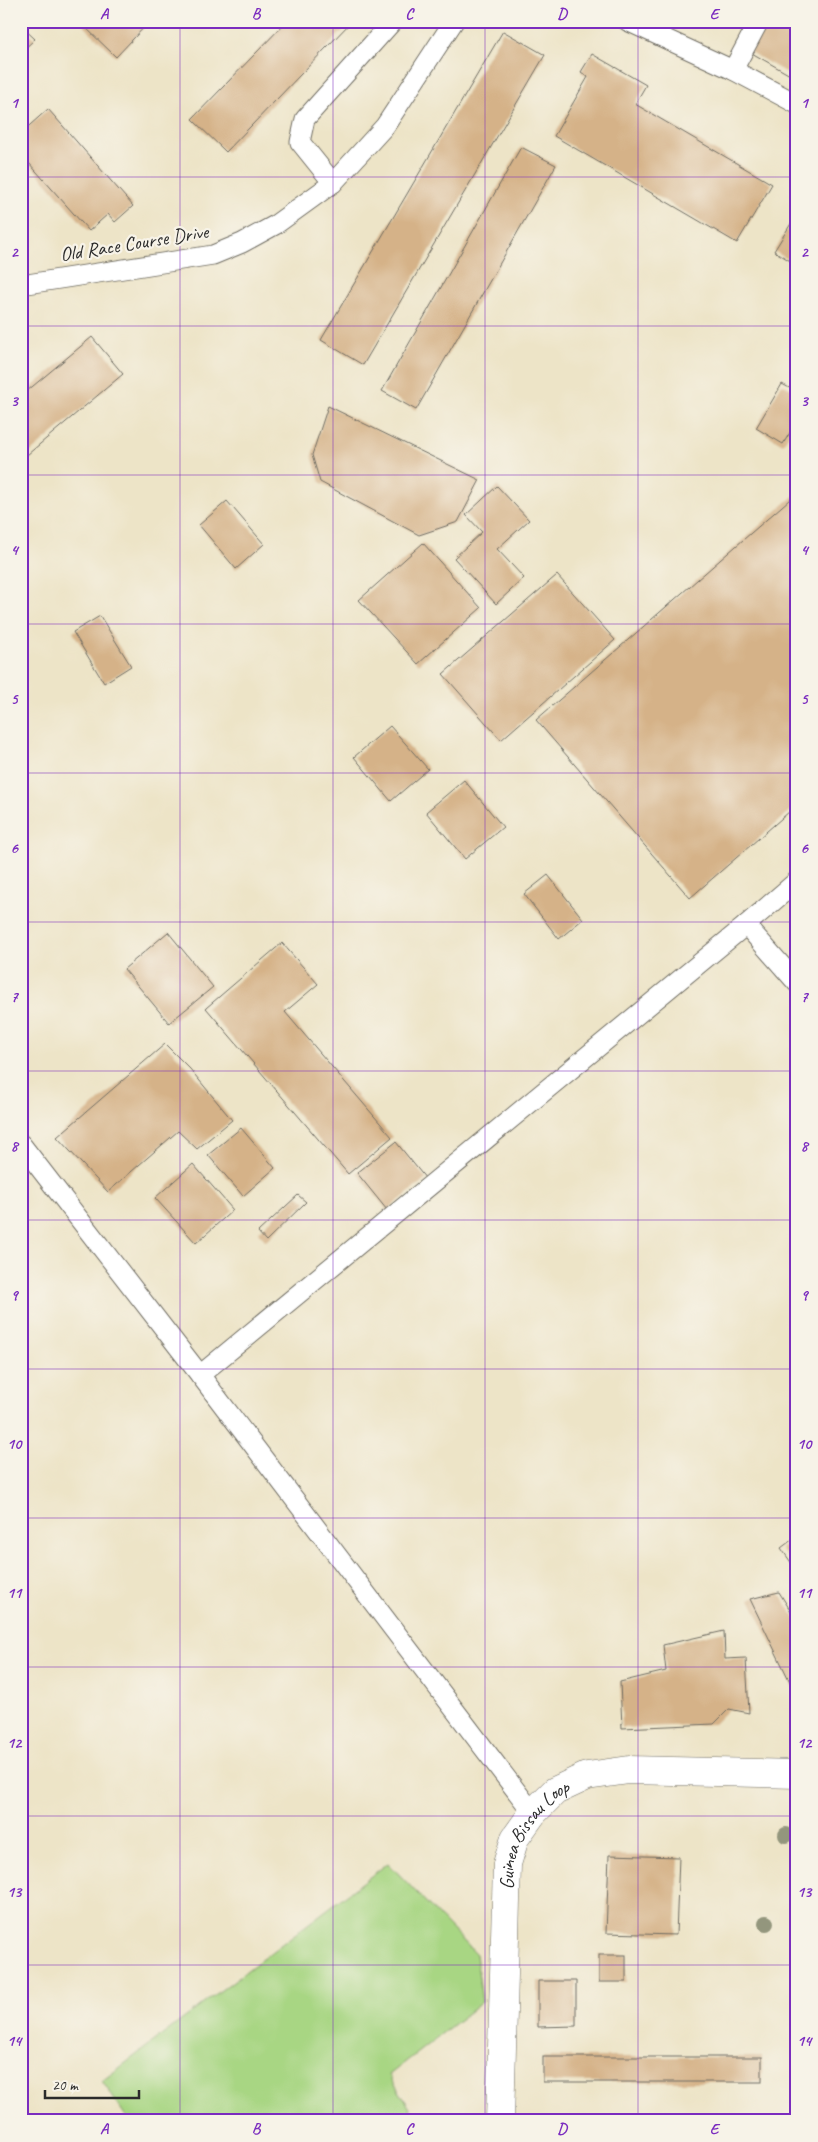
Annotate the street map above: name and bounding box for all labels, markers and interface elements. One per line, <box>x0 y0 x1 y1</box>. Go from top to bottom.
text: A <box>100 4 110 24</box>
text: B <box>252 4 262 24</box>
text: C <box>405 4 415 24</box>
text: D <box>557 4 568 24</box>
text: E <box>710 4 721 24</box>
text: 1 <box>10 93 19 113</box>
text: 1 <box>800 93 809 113</box>
street label: Old Race Course Drive <box>58 219 211 267</box>
text: 2 <box>10 242 19 262</box>
text: 2 <box>800 242 809 262</box>
text: 3 <box>10 391 19 411</box>
text: 3 <box>800 391 809 411</box>
text: 4 <box>10 540 19 560</box>
text: 4 <box>800 540 809 560</box>
text: 5 <box>11 689 20 709</box>
text: 5 <box>801 689 810 709</box>
text: 6 <box>10 838 19 858</box>
text: 6 <box>800 838 809 858</box>
text: 7 <box>10 987 19 1007</box>
text: 7 <box>800 987 809 1007</box>
text: 8 <box>10 1136 19 1156</box>
text: 8 <box>800 1136 809 1156</box>
text: 9 <box>10 1285 19 1305</box>
text: 9 <box>800 1285 809 1305</box>
text: 10 <box>7 1434 23 1454</box>
text: 10 <box>797 1434 813 1454</box>
text: 11 <box>7 1583 23 1603</box>
text: 11 <box>797 1583 813 1603</box>
text: 12 <box>7 1733 23 1753</box>
text: 12 <box>797 1733 813 1753</box>
street label: Guinea Bissau Loop <box>494 1773 574 1890</box>
text: 13 <box>7 1882 23 1902</box>
text: 13 <box>797 1882 813 1902</box>
text: 14 <box>7 2031 23 2051</box>
text: 14 <box>797 2031 813 2051</box>
scale bar <box>45 2067 139 2099</box>
text: 20 m <box>52 2076 79 2095</box>
text: A <box>100 2119 110 2139</box>
text: B <box>252 2119 262 2139</box>
text: C <box>405 2119 415 2139</box>
text: D <box>557 2119 568 2139</box>
text: E <box>710 2119 721 2139</box>

